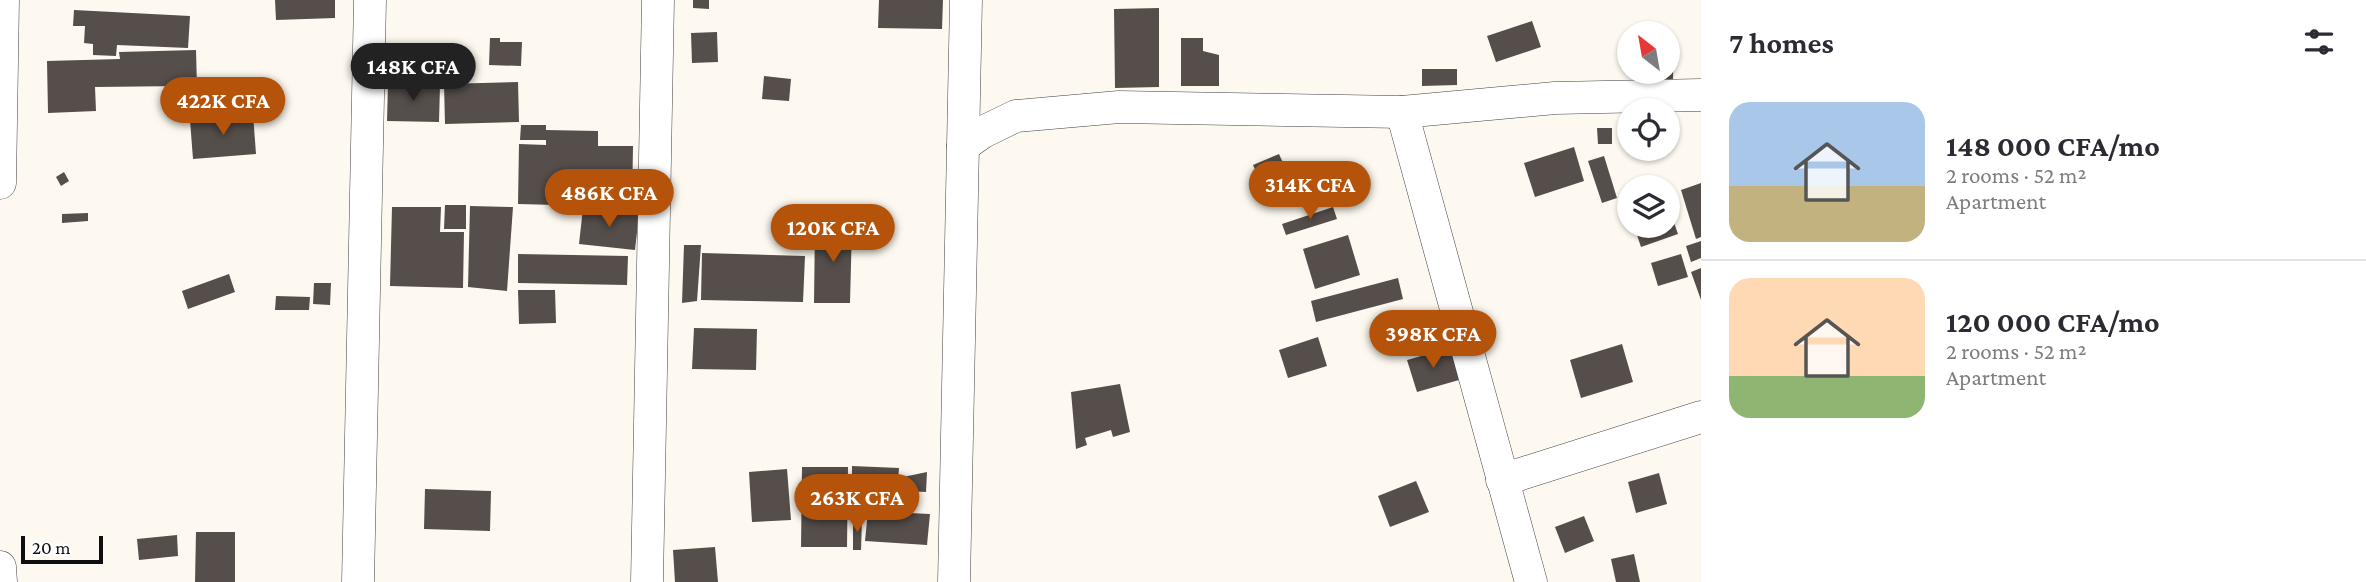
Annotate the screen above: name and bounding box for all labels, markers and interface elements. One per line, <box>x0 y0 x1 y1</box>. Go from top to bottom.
north arrow <box>1617 21 1680 84</box>
map controls <box>1617 21 1680 238</box>
icon: filters <box>2300 23 2338 61</box>
text: 7 homes <box>1729 26 1834 59</box>
pin: 148K CFA <box>341 43 485 103</box>
text: 148K CFA <box>367 53 459 79</box>
pin: 422K CFA <box>151 78 295 137</box>
text: 422K CFA <box>176 87 270 113</box>
button: locate <box>1617 98 1680 161</box>
text: 148 000 CFA/mo <box>1946 129 2160 162</box>
icon: home <box>1785 130 1869 214</box>
pin: 314K CFA <box>1238 162 1382 221</box>
text: 2 rooms · 52 m² <box>1946 162 2086 188</box>
pin: 486K CFA <box>537 170 681 229</box>
text: 314K CFA <box>1265 171 1355 197</box>
button: layers <box>1617 175 1680 238</box>
text: 486K CFA <box>561 179 657 205</box>
text: Apartment <box>1946 188 2046 214</box>
pin: 120K CFA <box>761 204 905 264</box>
text: 120K CFA <box>787 214 879 240</box>
text: 120 000 CFA/mo <box>1946 305 2160 338</box>
icon: home <box>1785 306 1869 390</box>
pin: 398K CFA <box>1361 310 1505 370</box>
text: 398K CFA <box>1385 320 1481 346</box>
text: 2 rooms · 52 m² <box>1946 338 2086 364</box>
text: Apartment <box>1946 364 2046 390</box>
pin: 263K CFA <box>785 475 929 534</box>
text: 263K CFA <box>810 484 904 510</box>
scale bar <box>21 533 103 565</box>
text: 20 m <box>32 537 71 558</box>

